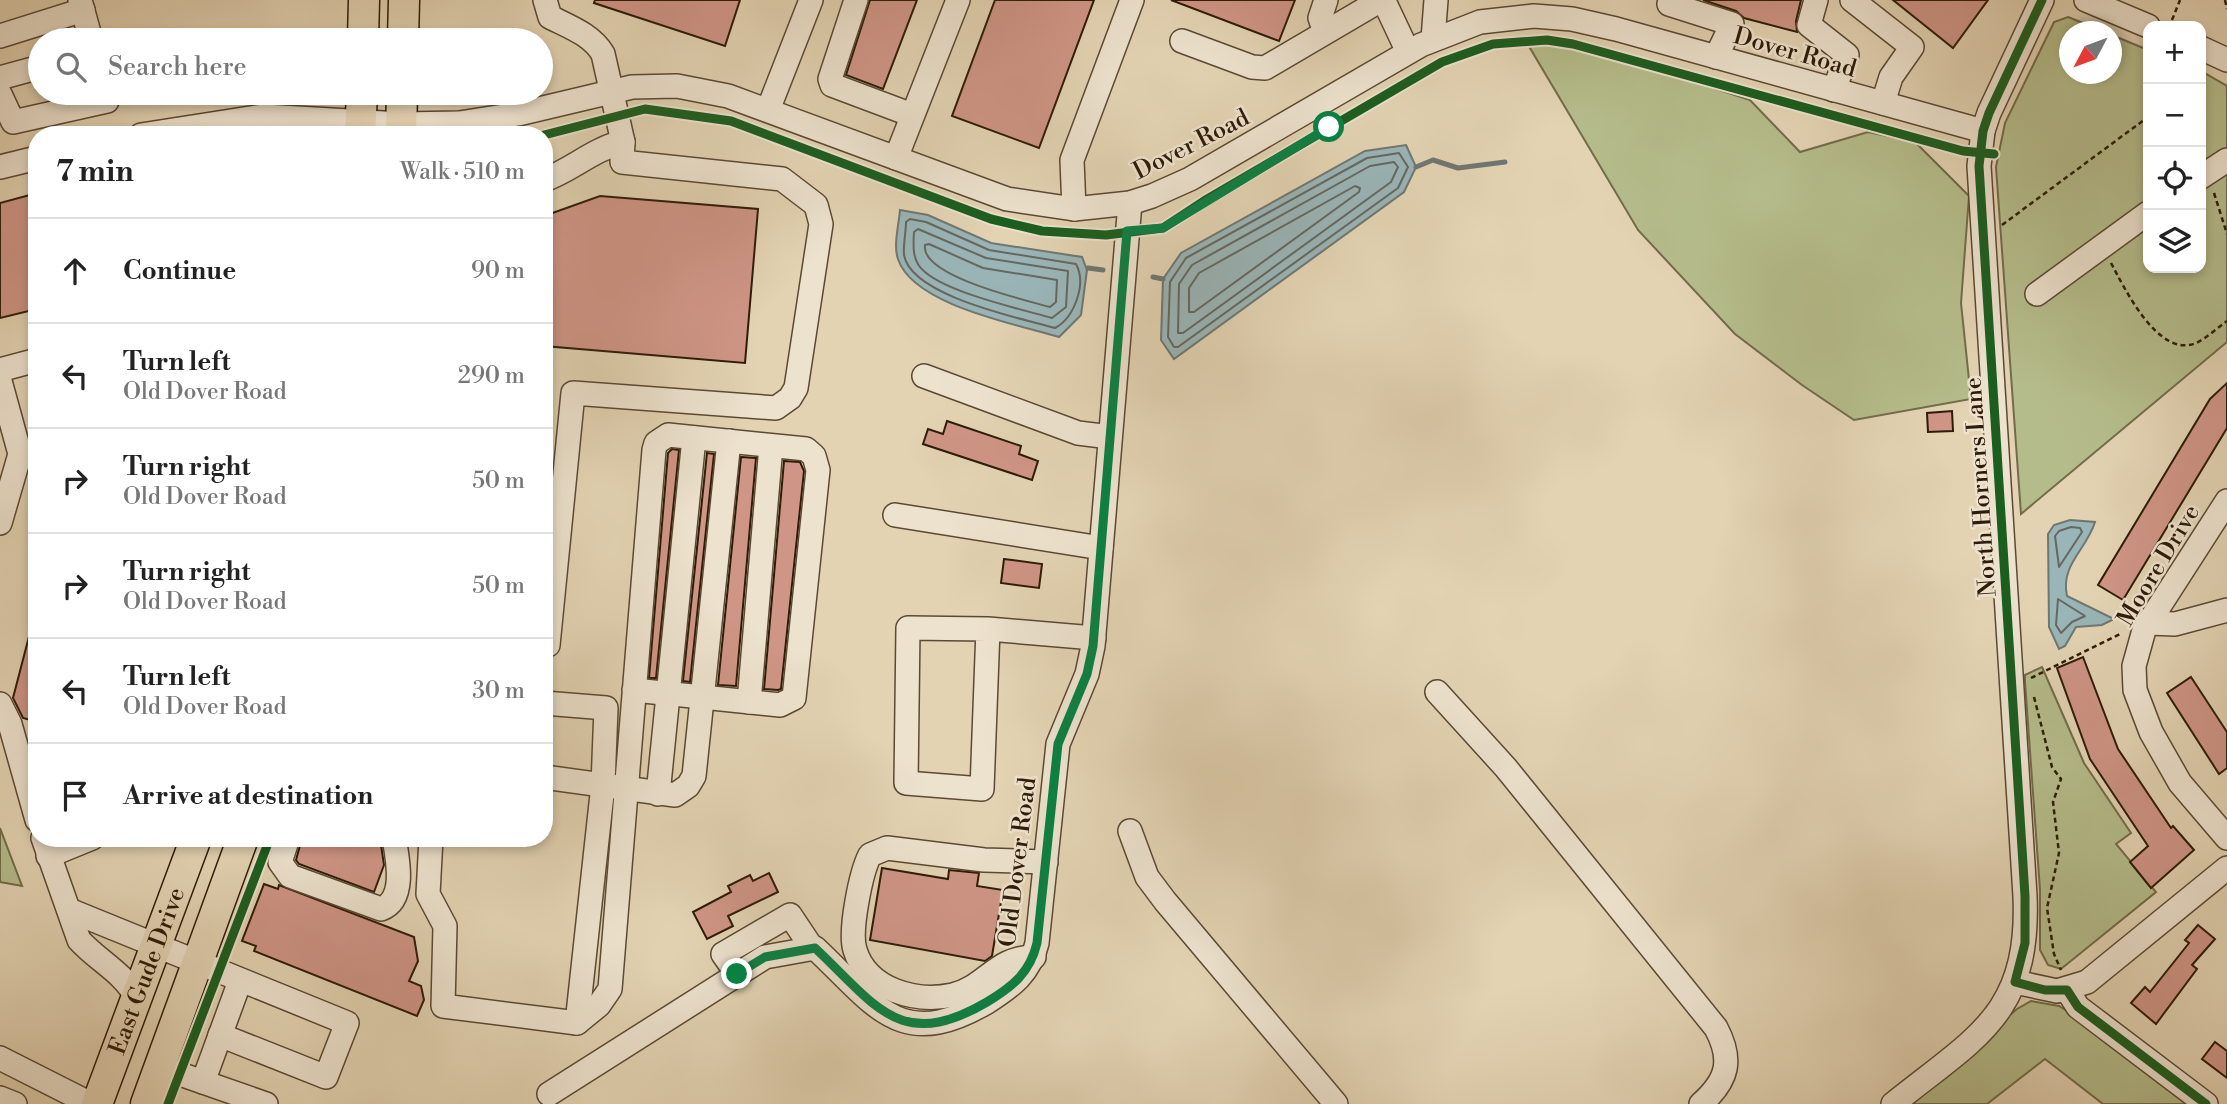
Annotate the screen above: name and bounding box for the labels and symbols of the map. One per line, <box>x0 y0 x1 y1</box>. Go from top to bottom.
street label: Dover Road <box>1730 21 1860 85</box>
north arrow <box>2059 21 2122 84</box>
street label: Dover Road <box>1128 103 1255 187</box>
route start <box>1313 111 1344 142</box>
street label: North Horners Lane <box>1958 376 2004 598</box>
street label: Moore Drive <box>2111 499 2207 632</box>
street label: Old Dover Road <box>993 775 1043 949</box>
street label: East Gude Drive <box>103 883 192 1059</box>
route end <box>721 958 752 989</box>

